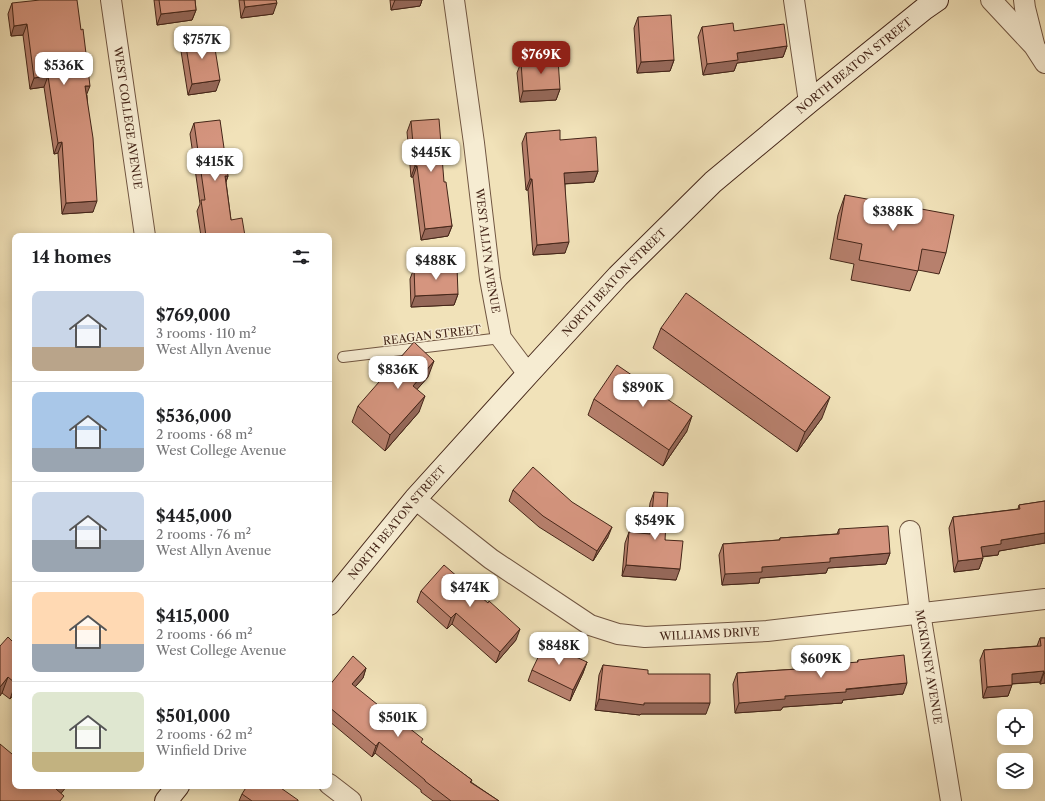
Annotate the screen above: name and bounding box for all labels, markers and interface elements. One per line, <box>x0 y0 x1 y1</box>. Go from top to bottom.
street label: NORTH BEATON STREET <box>794 14 915 116</box>
pin: $757K <box>174 26 230 60</box>
text: $757K <box>183 31 221 47</box>
pin: $769K <box>513 41 569 75</box>
street label: WEST COLLEGE AVENUE <box>111 45 145 190</box>
text: $769K <box>521 46 561 62</box>
pin: $536K <box>36 52 92 86</box>
text: $536K <box>44 57 84 73</box>
pin: $445K <box>403 139 459 173</box>
text: $445K <box>411 144 451 160</box>
pin: $415K <box>187 148 243 182</box>
text: $415K <box>196 153 234 169</box>
street label: WEST ALLYN AVENUE <box>472 187 503 315</box>
pin: $388K <box>865 198 921 232</box>
text: $388K <box>873 203 914 219</box>
street label: NORTH BEATON STREET <box>559 225 670 339</box>
icon: filters <box>290 246 312 268</box>
text: 14 homes <box>32 247 111 267</box>
pin: $488K <box>408 247 464 281</box>
text: $488K <box>415 252 457 268</box>
text: $769,000 <box>156 305 231 325</box>
icon: home <box>64 307 112 355</box>
street label: REAGAN STREET <box>382 322 483 348</box>
text: 3 rooms · 110 m² <box>156 325 256 341</box>
text: West Allyn Avenue <box>156 341 271 357</box>
pin: $836K <box>370 356 426 390</box>
text: $836K <box>378 361 418 377</box>
pin: $890K <box>615 374 671 408</box>
text: $890K <box>622 379 664 395</box>
text: $536,000 <box>156 406 232 426</box>
icon: home <box>64 408 112 456</box>
text: 2 rooms · 68 m² <box>156 426 253 442</box>
text: West College Avenue <box>156 442 286 458</box>
street label: NORTH BEATON STREET <box>345 462 449 582</box>
text: $445,000 <box>156 506 232 526</box>
pin: $549K <box>627 507 683 541</box>
icon: home <box>64 508 112 556</box>
text: $549K <box>635 512 675 528</box>
text: 2 rooms · 76 m² <box>156 526 251 542</box>
text: West Allyn Avenue <box>156 542 271 558</box>
pin: $474K <box>442 574 498 608</box>
text: $474K <box>450 579 490 595</box>
text: $415,000 <box>156 606 230 626</box>
icon: home <box>64 608 112 656</box>
street label: MCKINNEY AVENUE <box>913 608 945 725</box>
street label: WILLIAMS DRIVE <box>658 624 760 643</box>
text: 2 rooms · 66 m² <box>156 626 253 642</box>
pin: $848K <box>531 632 587 666</box>
text: $848K <box>538 637 580 653</box>
text: West College Avenue <box>156 642 286 658</box>
pin: $609K <box>793 645 849 679</box>
text: $609K <box>800 650 842 666</box>
pin: $501K <box>370 704 426 738</box>
text: $501,000 <box>156 706 230 726</box>
icon: home <box>64 708 112 756</box>
text: $501K <box>379 709 417 725</box>
map controls <box>997 709 1033 789</box>
button: locate <box>997 709 1033 745</box>
text: 2 rooms · 62 m² <box>156 726 253 742</box>
text: Winfield Drive <box>156 742 247 758</box>
button: layers <box>997 753 1033 789</box>

